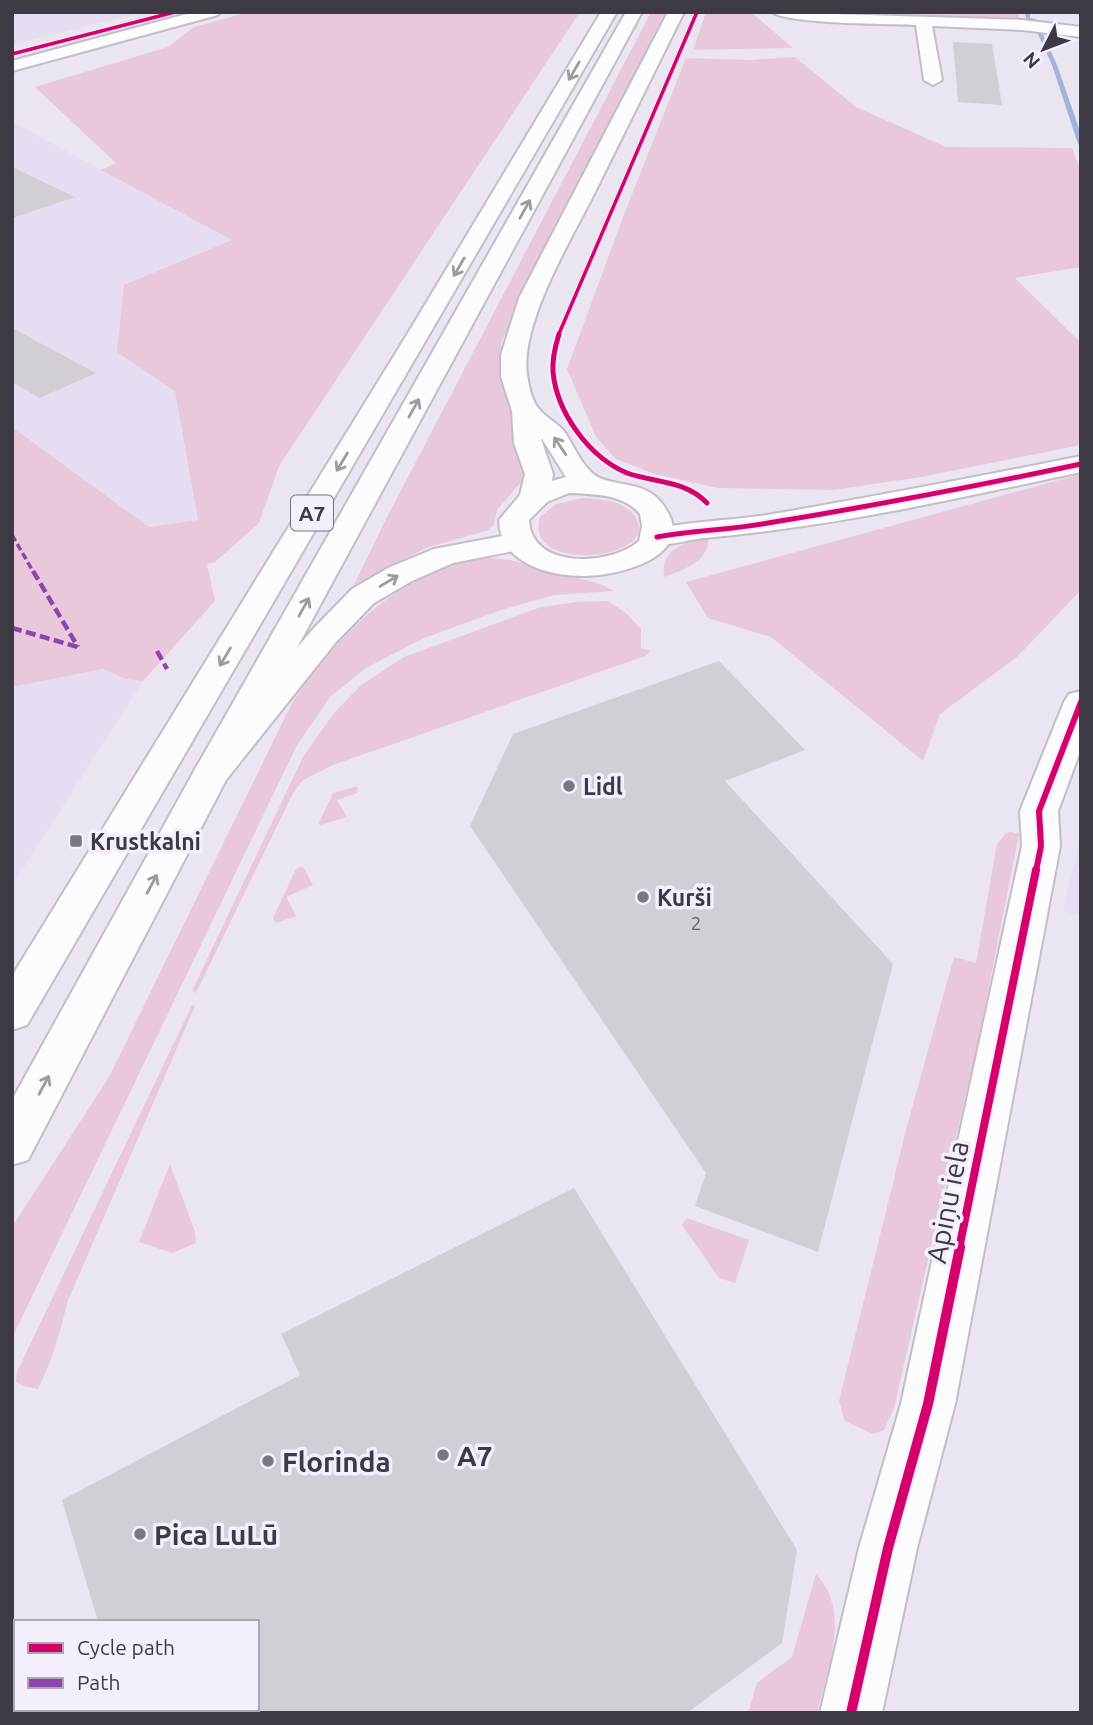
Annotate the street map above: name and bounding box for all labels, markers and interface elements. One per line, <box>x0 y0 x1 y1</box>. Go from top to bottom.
north arrow <box>1009 14 1079 84</box>
text: N <box>1018 48 1044 73</box>
one-way arrow <box>567 60 581 80</box>
one-way arrow <box>518 200 532 220</box>
one-way arrow <box>452 257 466 277</box>
one-way arrow <box>408 398 421 419</box>
one-way arrow <box>553 437 567 457</box>
one-way arrow <box>335 452 349 472</box>
road number: A7 <box>291 496 333 530</box>
one-way arrow <box>379 573 399 587</box>
one-way arrow <box>298 597 311 618</box>
one-way arrow <box>218 647 232 667</box>
place label: Lidl <box>583 774 623 799</box>
marker: Lidl <box>561 778 577 794</box>
place label: Krustkalni <box>90 829 201 854</box>
marker: Krustkalni <box>68 833 84 849</box>
one-way arrow <box>145 875 159 895</box>
place label: Kurši <box>657 885 712 910</box>
marker: Kurši <box>635 889 651 905</box>
house number: 2 <box>691 912 701 934</box>
one-way arrow <box>38 1075 51 1096</box>
street label: Apiņu iela <box>920 1138 974 1266</box>
place label: A7 <box>457 1440 492 1471</box>
place label: Florinda <box>282 1446 391 1477</box>
marker: A7 <box>435 1447 451 1463</box>
marker: Florinda <box>260 1453 276 1469</box>
place label: Pica LuLū <box>154 1519 278 1550</box>
marker: Pica LuLū <box>132 1526 148 1542</box>
legend <box>14 1620 259 1711</box>
text: Cycle path <box>77 1635 175 1659</box>
text: Path <box>77 1670 120 1694</box>

